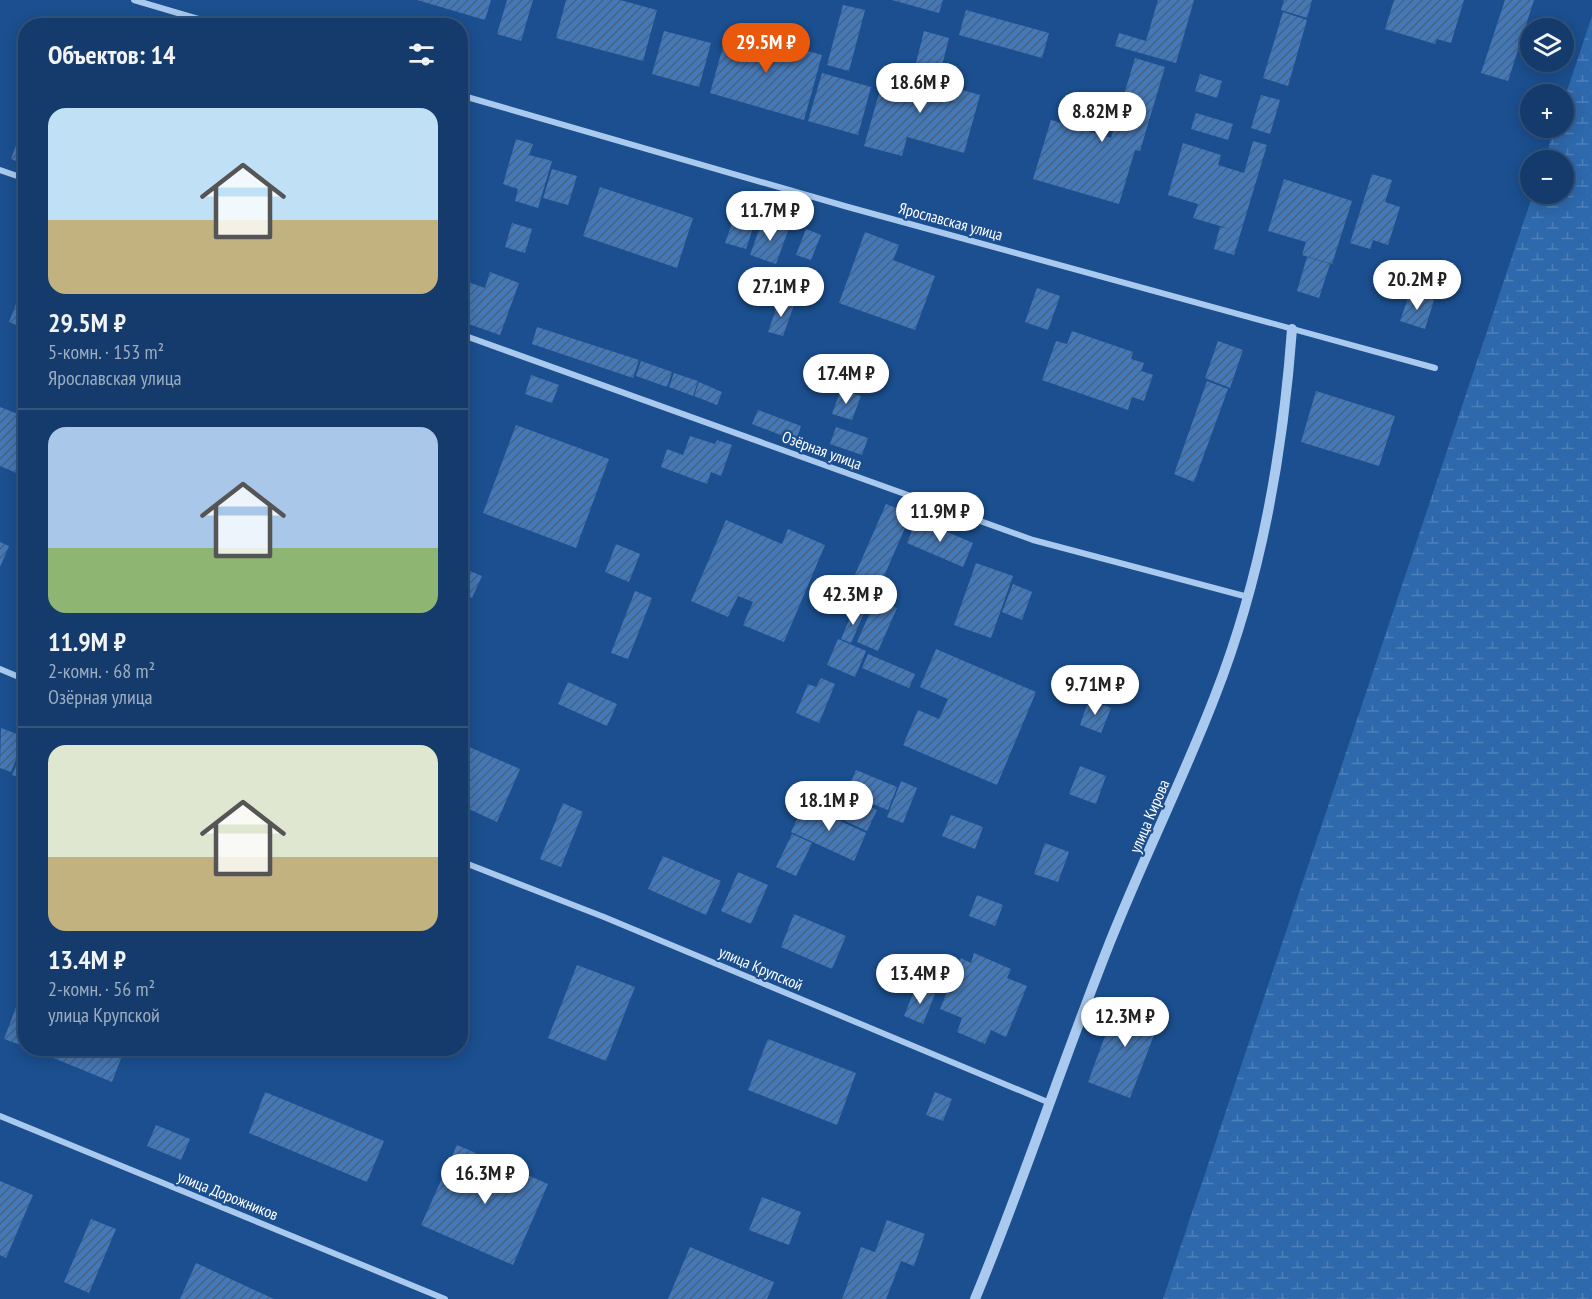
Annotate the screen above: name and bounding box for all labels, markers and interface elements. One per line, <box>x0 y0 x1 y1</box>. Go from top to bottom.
map controls <box>1520 18 1574 204</box>
button: layers <box>1520 18 1574 72</box>
pin: 29.5M ₽ <box>711 23 821 74</box>
text: 29.5M ₽ <box>736 29 796 55</box>
text: Объектов: 14 <box>48 38 175 71</box>
icon: filters <box>405 38 438 71</box>
pin: 18.6M ₽ <box>865 63 975 114</box>
text: 18.6M ₽ <box>890 69 950 95</box>
button: + <box>1520 84 1574 138</box>
pin: 8.82M ₽ <box>1047 92 1157 143</box>
text: 8.82M ₽ <box>1072 98 1132 124</box>
icon: home <box>189 147 297 255</box>
button: − <box>1520 150 1574 204</box>
pin: 11.7M ₽ <box>715 191 825 242</box>
text: 11.7M ₽ <box>740 197 800 223</box>
street label: Ярославская улица <box>897 198 1005 244</box>
pin: 20.2M ₽ <box>1362 260 1472 311</box>
text: 20.2M ₽ <box>1387 266 1447 292</box>
pin: 27.1M ₽ <box>726 267 836 318</box>
text: 27.1M ₽ <box>752 273 810 299</box>
text: 29.5M ₽ <box>48 306 126 339</box>
text: 5-комн. · 153 m² <box>48 339 164 365</box>
pin: 17.4M ₽ <box>791 354 901 405</box>
text: 17.4M ₽ <box>817 360 875 386</box>
text: Ярославская улица <box>48 365 182 391</box>
street label: Озёрная улица <box>779 426 865 474</box>
icon: home <box>189 466 297 574</box>
pin: 11.9M ₽ <box>885 492 995 543</box>
text: 11.9M ₽ <box>910 498 970 524</box>
pin: 42.3M ₽ <box>798 575 908 626</box>
text: 42.3M ₽ <box>823 581 883 607</box>
text: 11.9M ₽ <box>48 625 126 658</box>
text: 2-комн. · 68 m² <box>48 658 155 684</box>
pin: 9.71M ₽ <box>1040 665 1150 716</box>
text: 9.71M ₽ <box>1065 671 1125 697</box>
text: Озёрная улица <box>48 684 153 710</box>
street label: улица Кирова <box>1125 776 1173 856</box>
pin: 18.1M ₽ <box>774 781 884 832</box>
icon: home <box>189 784 297 892</box>
text: 18.1M ₽ <box>799 787 859 813</box>
street label: улица Крупской <box>716 941 806 995</box>
text: 13.4M ₽ <box>48 943 126 976</box>
pin: 13.4M ₽ <box>865 954 975 1005</box>
text: 13.4M ₽ <box>890 960 950 986</box>
text: 2-комн. · 56 m² <box>48 976 155 1002</box>
pin: 12.3M ₽ <box>1070 997 1180 1048</box>
text: улица Крупской <box>48 1002 160 1028</box>
text: 12.3M ₽ <box>1095 1003 1155 1029</box>
pin: 16.3M ₽ <box>430 1154 540 1205</box>
text: 16.3M ₽ <box>455 1160 515 1186</box>
street label: улица Дорожников <box>175 1166 281 1224</box>

